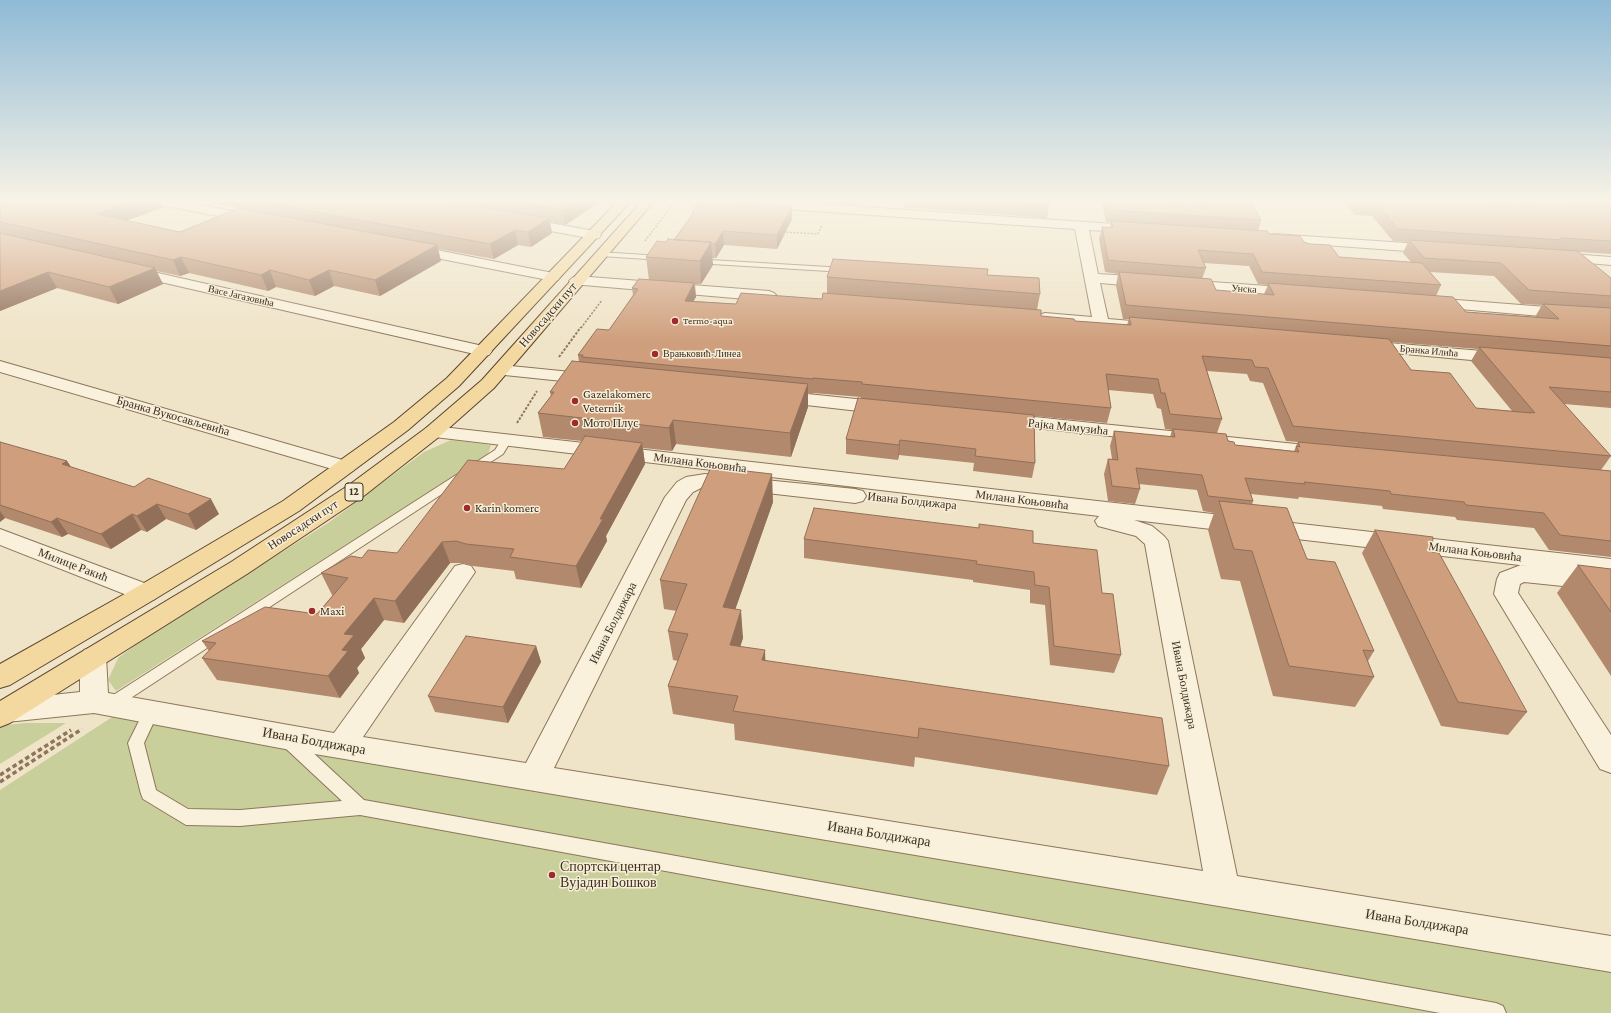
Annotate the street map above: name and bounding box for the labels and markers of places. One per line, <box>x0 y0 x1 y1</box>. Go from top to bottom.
place label: Termo-aqua <box>683 315 733 327</box>
marker: Termo-aqua <box>670 316 680 326</box>
place label: Врањковић-Линеа <box>663 348 741 360</box>
marker: Врањковић-Линеа <box>650 349 660 359</box>
place label: Gazelakomerc Veternik <box>583 387 651 415</box>
marker: Gazelakomerc Veternik <box>570 396 580 406</box>
place label: Мото Плус <box>583 416 639 430</box>
marker: Мото Плус <box>570 418 580 428</box>
place label: Karin komerc <box>475 501 539 515</box>
marker: Karin komerc <box>462 503 472 513</box>
place label: Maxi <box>320 604 344 618</box>
marker: Maxi <box>307 606 317 616</box>
place label: Спортски центар Вујадин Бошков <box>560 859 661 892</box>
marker: Спортски центар Вујадин Бошков <box>547 870 557 880</box>

